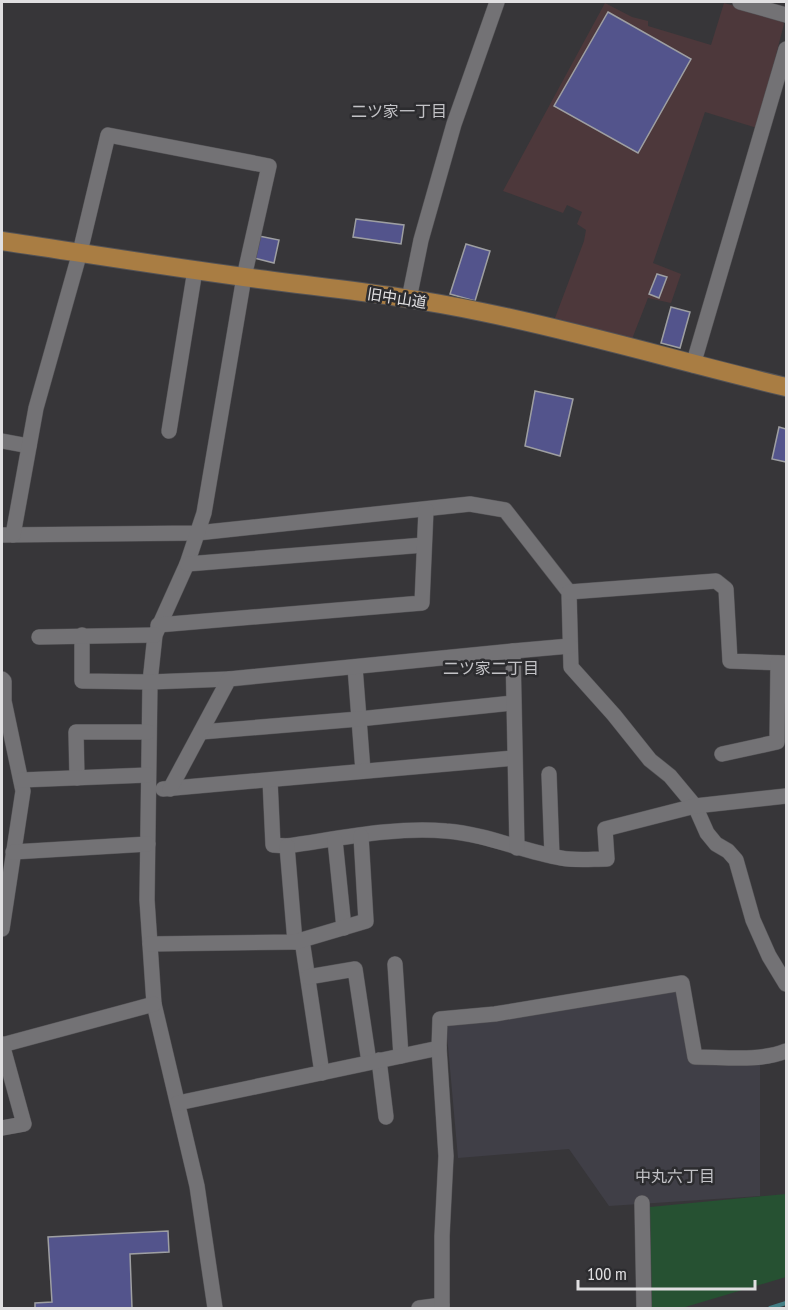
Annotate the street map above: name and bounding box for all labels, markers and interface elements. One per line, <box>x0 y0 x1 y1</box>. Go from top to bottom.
district label: 二ツ家一丁目 <box>351 101 447 121</box>
street label: 旧中山道 <box>366 284 428 312</box>
district label: 二ツ家二丁目 <box>443 658 539 678</box>
district label: 中丸六丁目 <box>635 1166 715 1186</box>
scale bar <box>578 1253 755 1291</box>
text: 100 m <box>587 1262 627 1285</box>

